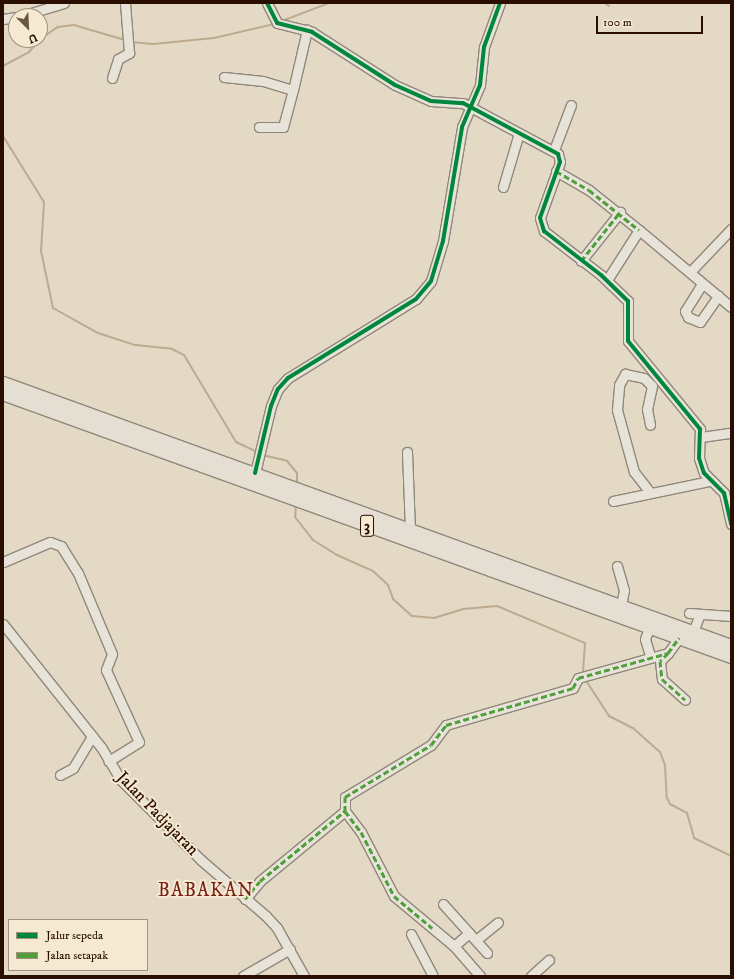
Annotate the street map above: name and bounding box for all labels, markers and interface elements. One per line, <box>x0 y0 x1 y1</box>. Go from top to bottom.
north arrow <box>8 8 48 48</box>
scale bar <box>598 8 705 34</box>
text: 100 m <box>603 15 632 30</box>
text: U <box>26 30 39 46</box>
road number: 3 <box>360 512 374 540</box>
street label: Jalan Padjajaran <box>112 768 202 860</box>
district label: BABAKAN <box>158 880 254 902</box>
legend <box>8 919 148 971</box>
text: Jalur sepeda <box>46 928 103 943</box>
text: Jalan setapak <box>46 948 108 963</box>

